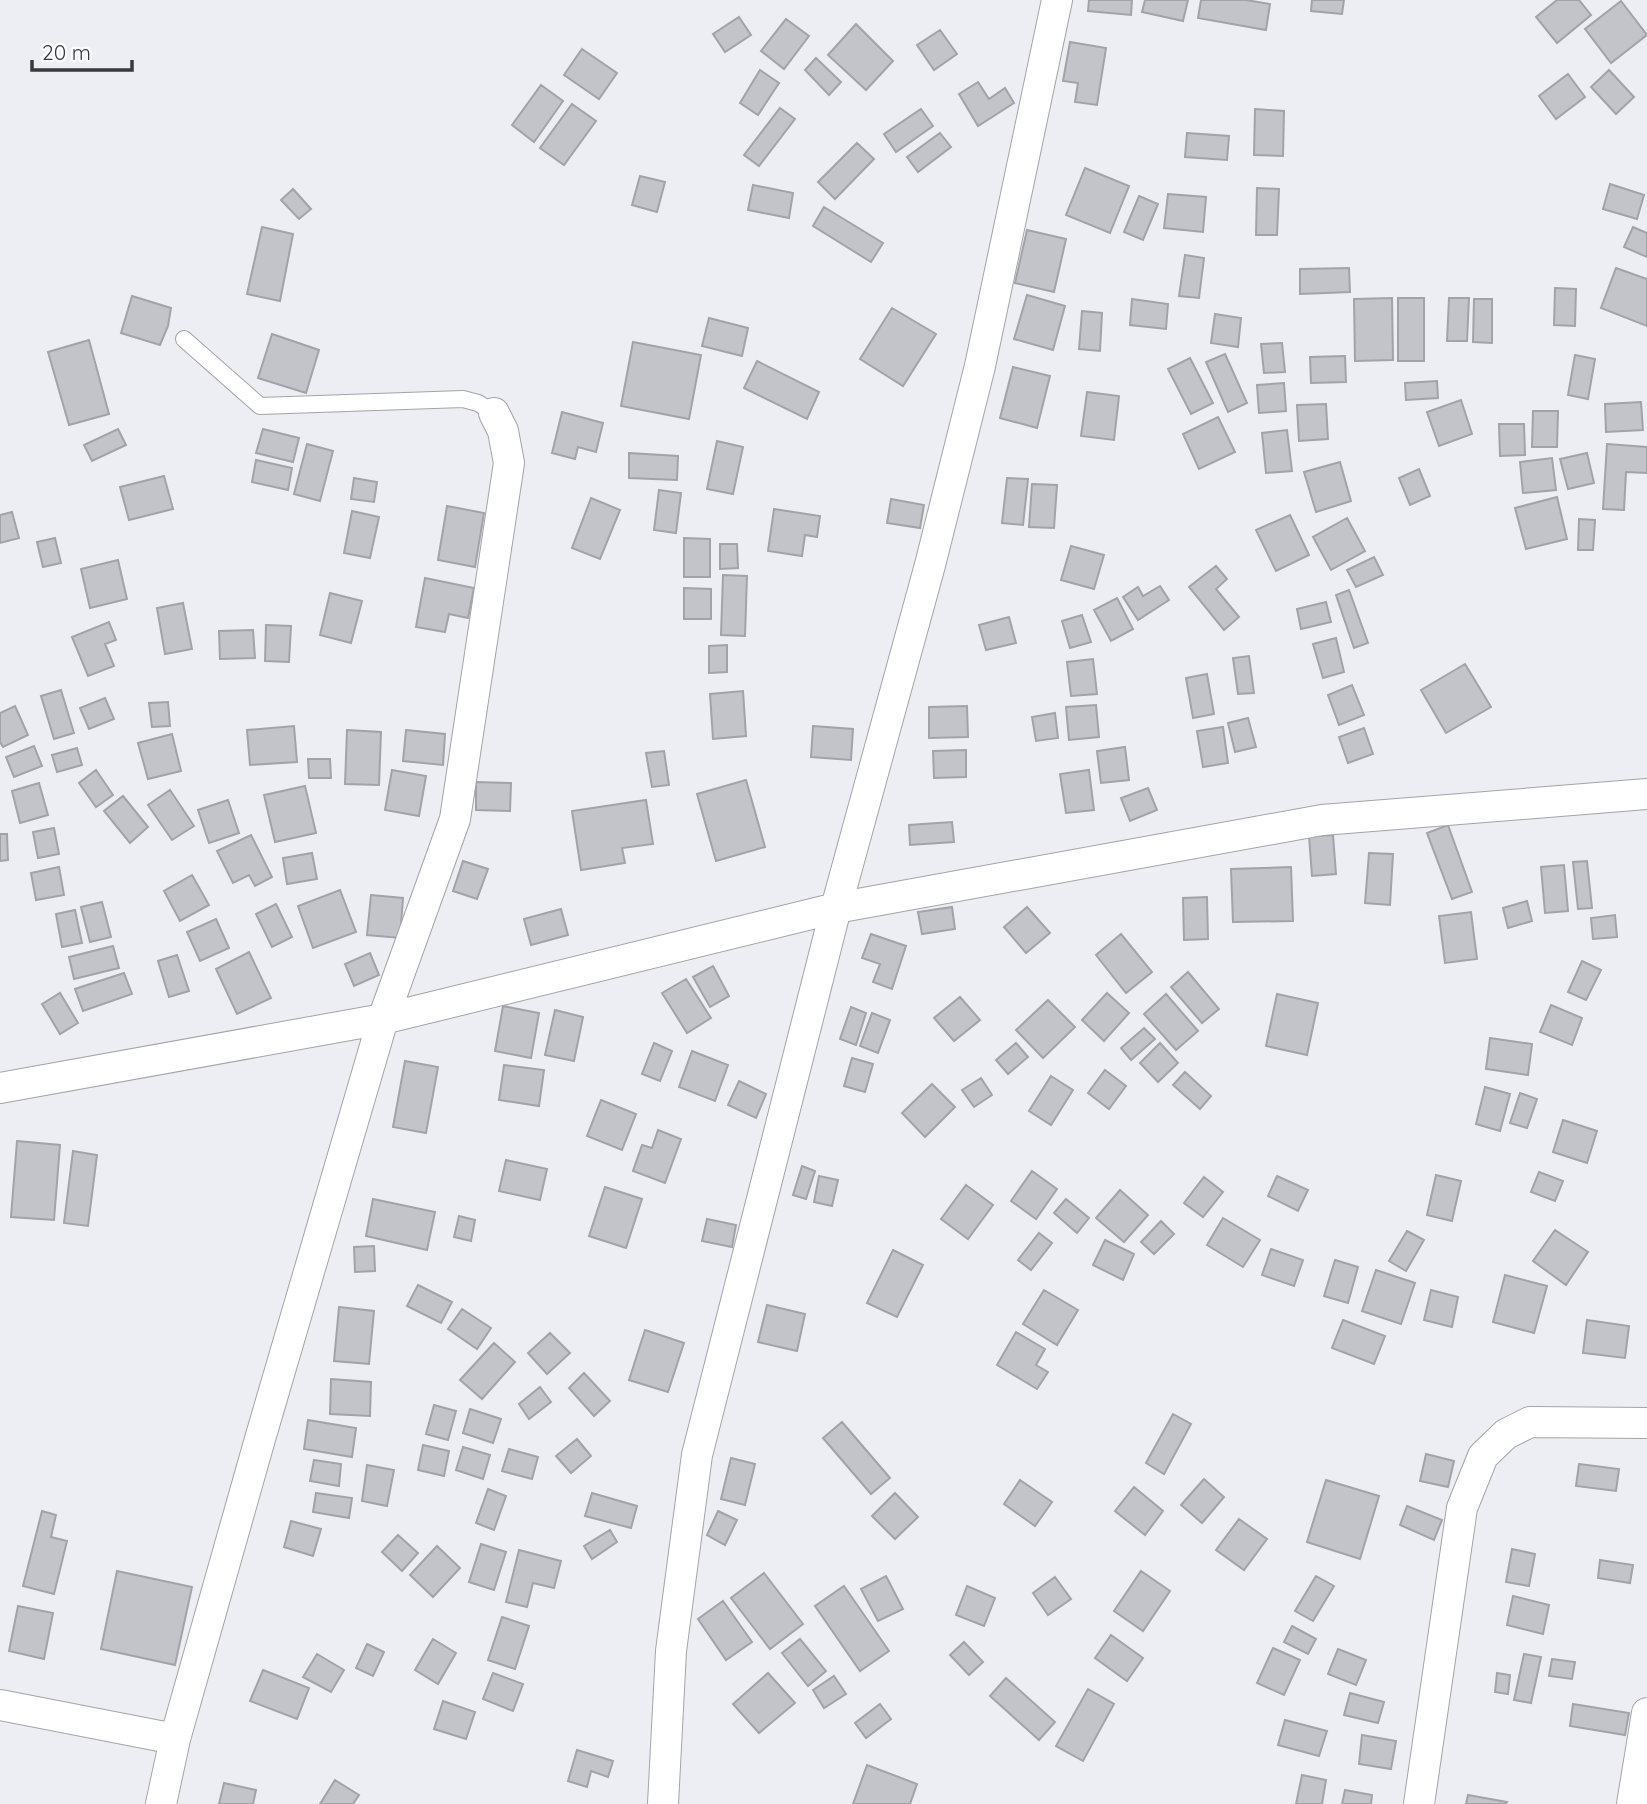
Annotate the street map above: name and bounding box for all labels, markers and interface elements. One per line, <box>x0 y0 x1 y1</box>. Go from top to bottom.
scale bar <box>32 28 131 72</box>
text: 20 m <box>42 39 91 65</box>

